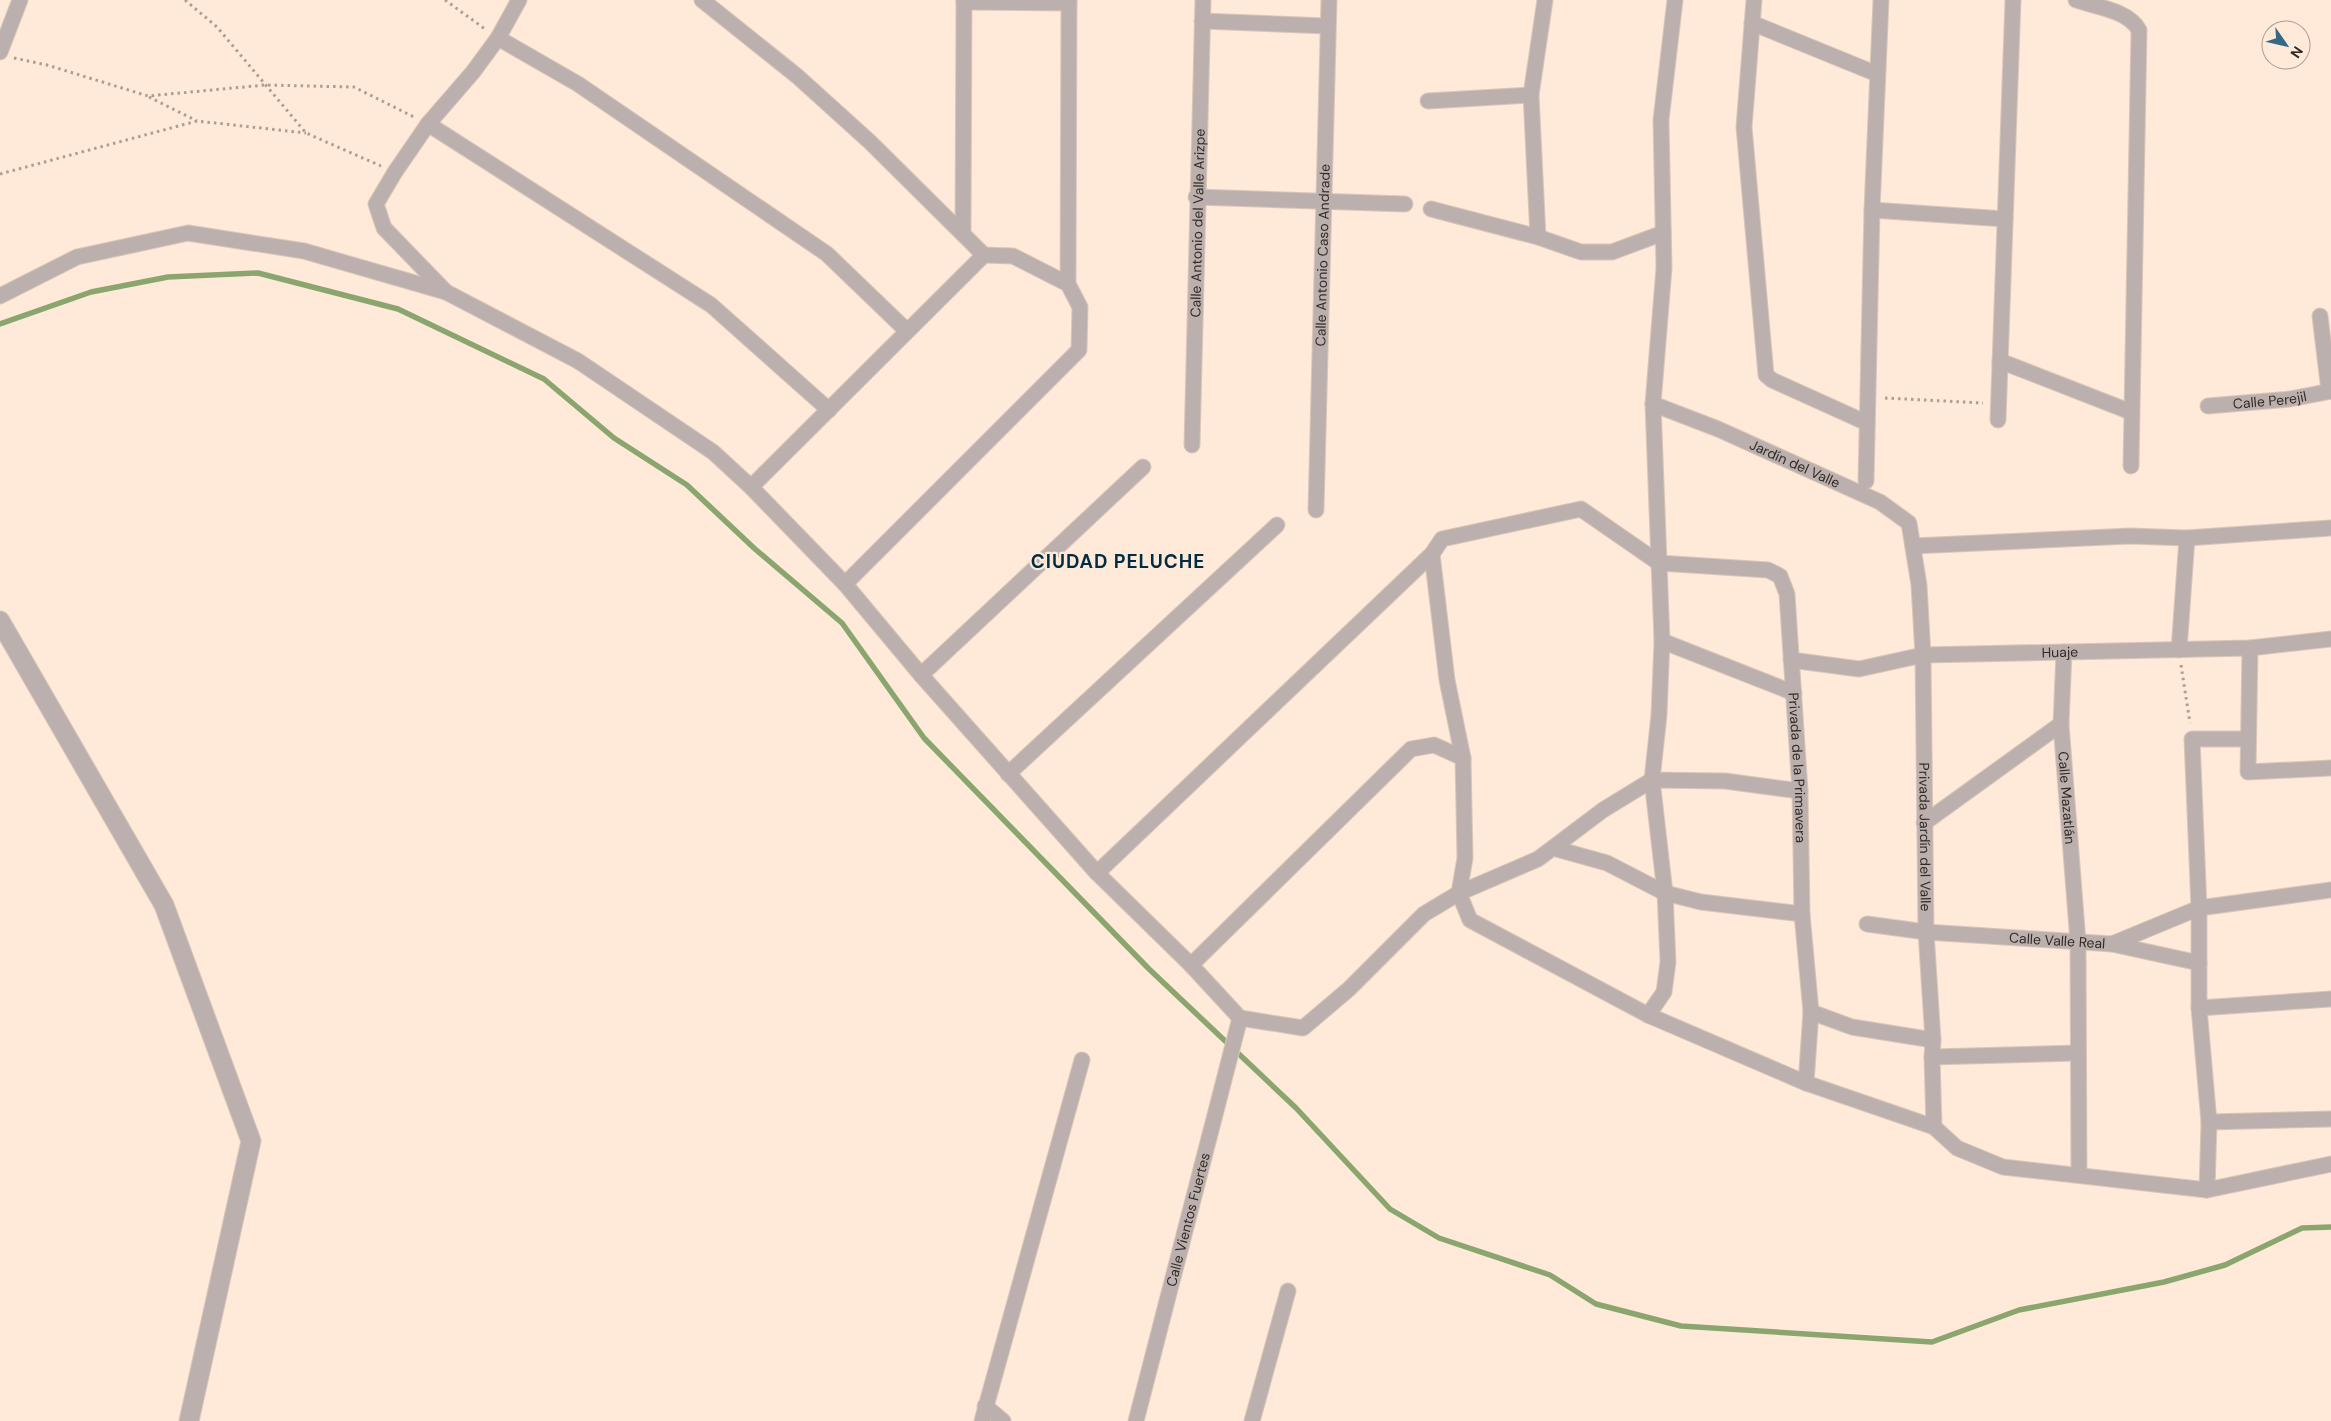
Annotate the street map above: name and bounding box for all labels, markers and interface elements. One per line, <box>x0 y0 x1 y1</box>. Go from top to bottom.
north arrow <box>2261 20 2311 70</box>
text: N <box>2286 43 2307 62</box>
street label: Calle Antonio del Valle Arizpe <box>1186 128 1209 318</box>
street label: Calle Antonio Caso Andrade <box>1311 164 1334 347</box>
street label: Calle Perejil <box>2232 387 2308 413</box>
street label: Jardín del Valle <box>1747 435 1843 492</box>
district label: CIUDAD PELUCHE <box>1031 549 1205 574</box>
street label: Huaje <box>2041 643 2078 661</box>
street label: Privada de la Primavera <box>1785 692 1810 843</box>
street label: Calle Mazatlán <box>2054 751 2079 845</box>
street label: Privada Jardín del Valle <box>1915 762 1935 911</box>
street label: Calle Valle Real <box>2009 928 2106 953</box>
street label: Calle Vientos Fuertes <box>1162 1151 1214 1289</box>

